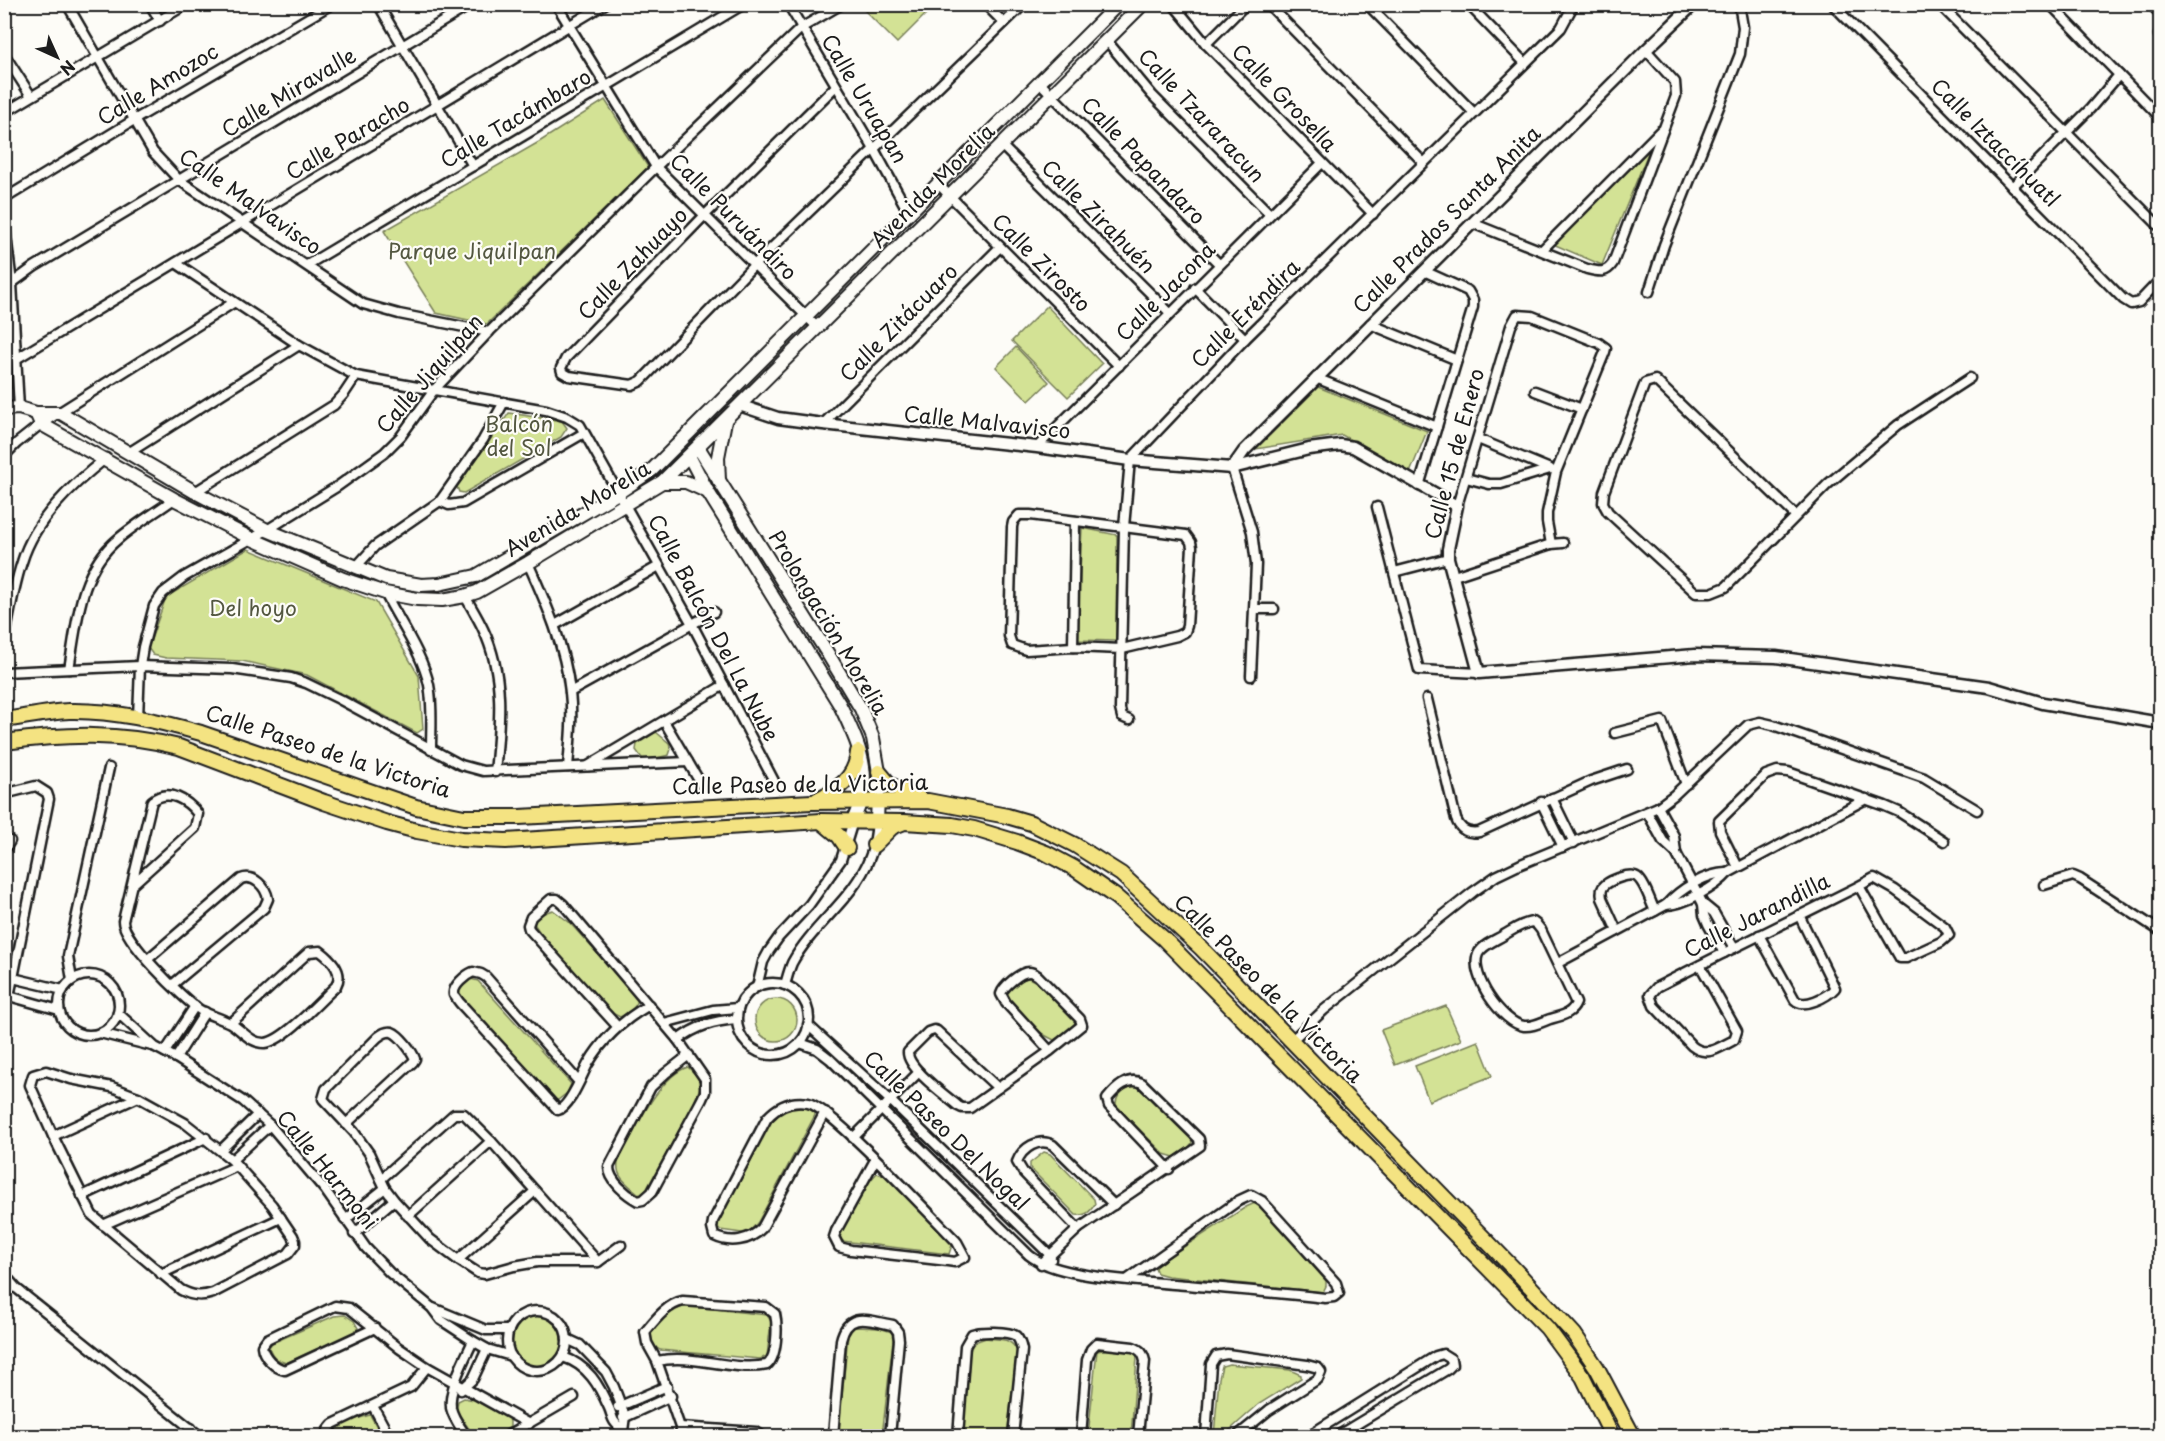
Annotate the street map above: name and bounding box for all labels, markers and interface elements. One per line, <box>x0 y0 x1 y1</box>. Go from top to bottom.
north arrow <box>27 27 87 87</box>
street label: Calle Uruapan <box>814 27 917 169</box>
street label: Calle Amozoc <box>90 34 224 132</box>
street label: Calle Grosella <box>1225 35 1346 158</box>
street label: Calle Miravalle <box>215 38 361 144</box>
street label: Calle Tzararacun <box>1132 40 1273 189</box>
text: N <box>55 55 81 81</box>
street label: Calle Tacámbaro <box>433 59 597 175</box>
street label: Calle Iztaccíhuatl <box>1925 70 2068 213</box>
street label: Calle Paracho <box>279 88 415 187</box>
street label: Calle Papandaro <box>1075 88 1214 231</box>
street label: Avenida Morelia <box>862 115 1001 254</box>
street label: Calle Prados Santa Anita <box>1344 117 1548 320</box>
street label: Calle Malvavisco <box>173 139 329 262</box>
street label: Calle Puruándiro <box>663 145 805 287</box>
street label: Calle Zirahuén <box>1035 151 1164 280</box>
street label: Calle Zahuayo <box>569 199 694 326</box>
street label: Calle Zirosto <box>986 205 1099 318</box>
street label: Calle Jacona <box>1107 233 1222 348</box>
park label: Parque Jiquilpan <box>388 234 556 266</box>
street label: Calle Eréndira <box>1183 250 1307 374</box>
street label: Calle Zitácuaro <box>831 255 964 388</box>
street label: Calle Jiquilpan <box>367 306 490 439</box>
street label: Calle 15 de Enero <box>1415 364 1491 542</box>
street label: Calle Malvavisco <box>902 396 1072 446</box>
park label: Balcón del Sol <box>485 407 553 463</box>
street label: Avenida Morelia <box>498 451 656 563</box>
street label: Calle Balcón Del La Nube <box>641 508 788 746</box>
street label: Prolongación Morelia <box>762 523 898 721</box>
park label: Del hoyo <box>209 591 297 623</box>
street label: Calle Paseo de la Victoria <box>202 695 456 805</box>
street label: Calle Paseo de la Victoria <box>672 765 929 801</box>
street label: Calle Jarandilla <box>1678 864 1835 965</box>
street label: Calle Paseo de la Victoria <box>1168 886 1372 1090</box>
street label: Calle Paseo Del Nogal <box>857 1042 1037 1217</box>
street label: Calle Harmoni <box>270 1102 387 1236</box>

